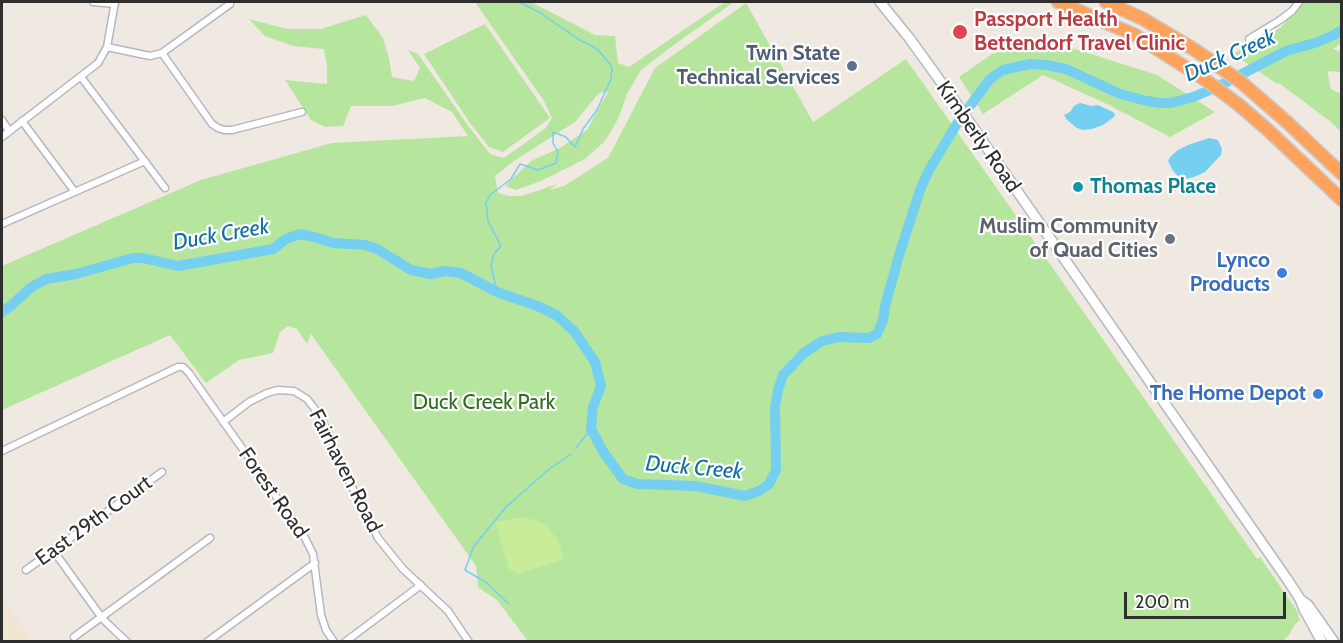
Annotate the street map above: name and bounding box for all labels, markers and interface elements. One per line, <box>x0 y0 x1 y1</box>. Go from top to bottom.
place label: Passport Health Bettendorf Travel Clinic <box>974 7 1185 57</box>
marker: Passport Health Bettendorf Travel Clinic <box>951 23 969 41</box>
water label: Duck Creek <box>1180 24 1280 88</box>
place label: Twin State Technical Services <box>677 41 840 91</box>
marker: Twin State Technical Services <box>845 59 859 73</box>
street label: Kimberly Road <box>930 77 1026 197</box>
place label: Thomas Place <box>1090 174 1216 200</box>
marker: Thomas Place <box>1071 180 1085 194</box>
water label: Duck Creek <box>171 214 271 256</box>
place label: Muslim Community of Quad Cities <box>979 214 1158 264</box>
marker: Muslim Community of Quad Cities <box>1163 232 1177 246</box>
place label: Lynco Products <box>1190 248 1270 298</box>
marker: Lynco Products <box>1275 266 1289 280</box>
place label: The Home Depot <box>1150 381 1306 407</box>
marker: The Home Depot <box>1311 387 1325 401</box>
park label: Duck Creek Park <box>413 390 555 416</box>
street label: Fairhaven Road <box>303 405 387 537</box>
street label: Forest Road <box>233 443 313 543</box>
water label: Duck Creek <box>644 451 744 485</box>
street label: East 29th Court <box>31 470 157 572</box>
scale bar <box>1127 580 1289 618</box>
text: 200 m <box>1135 591 1189 613</box>

